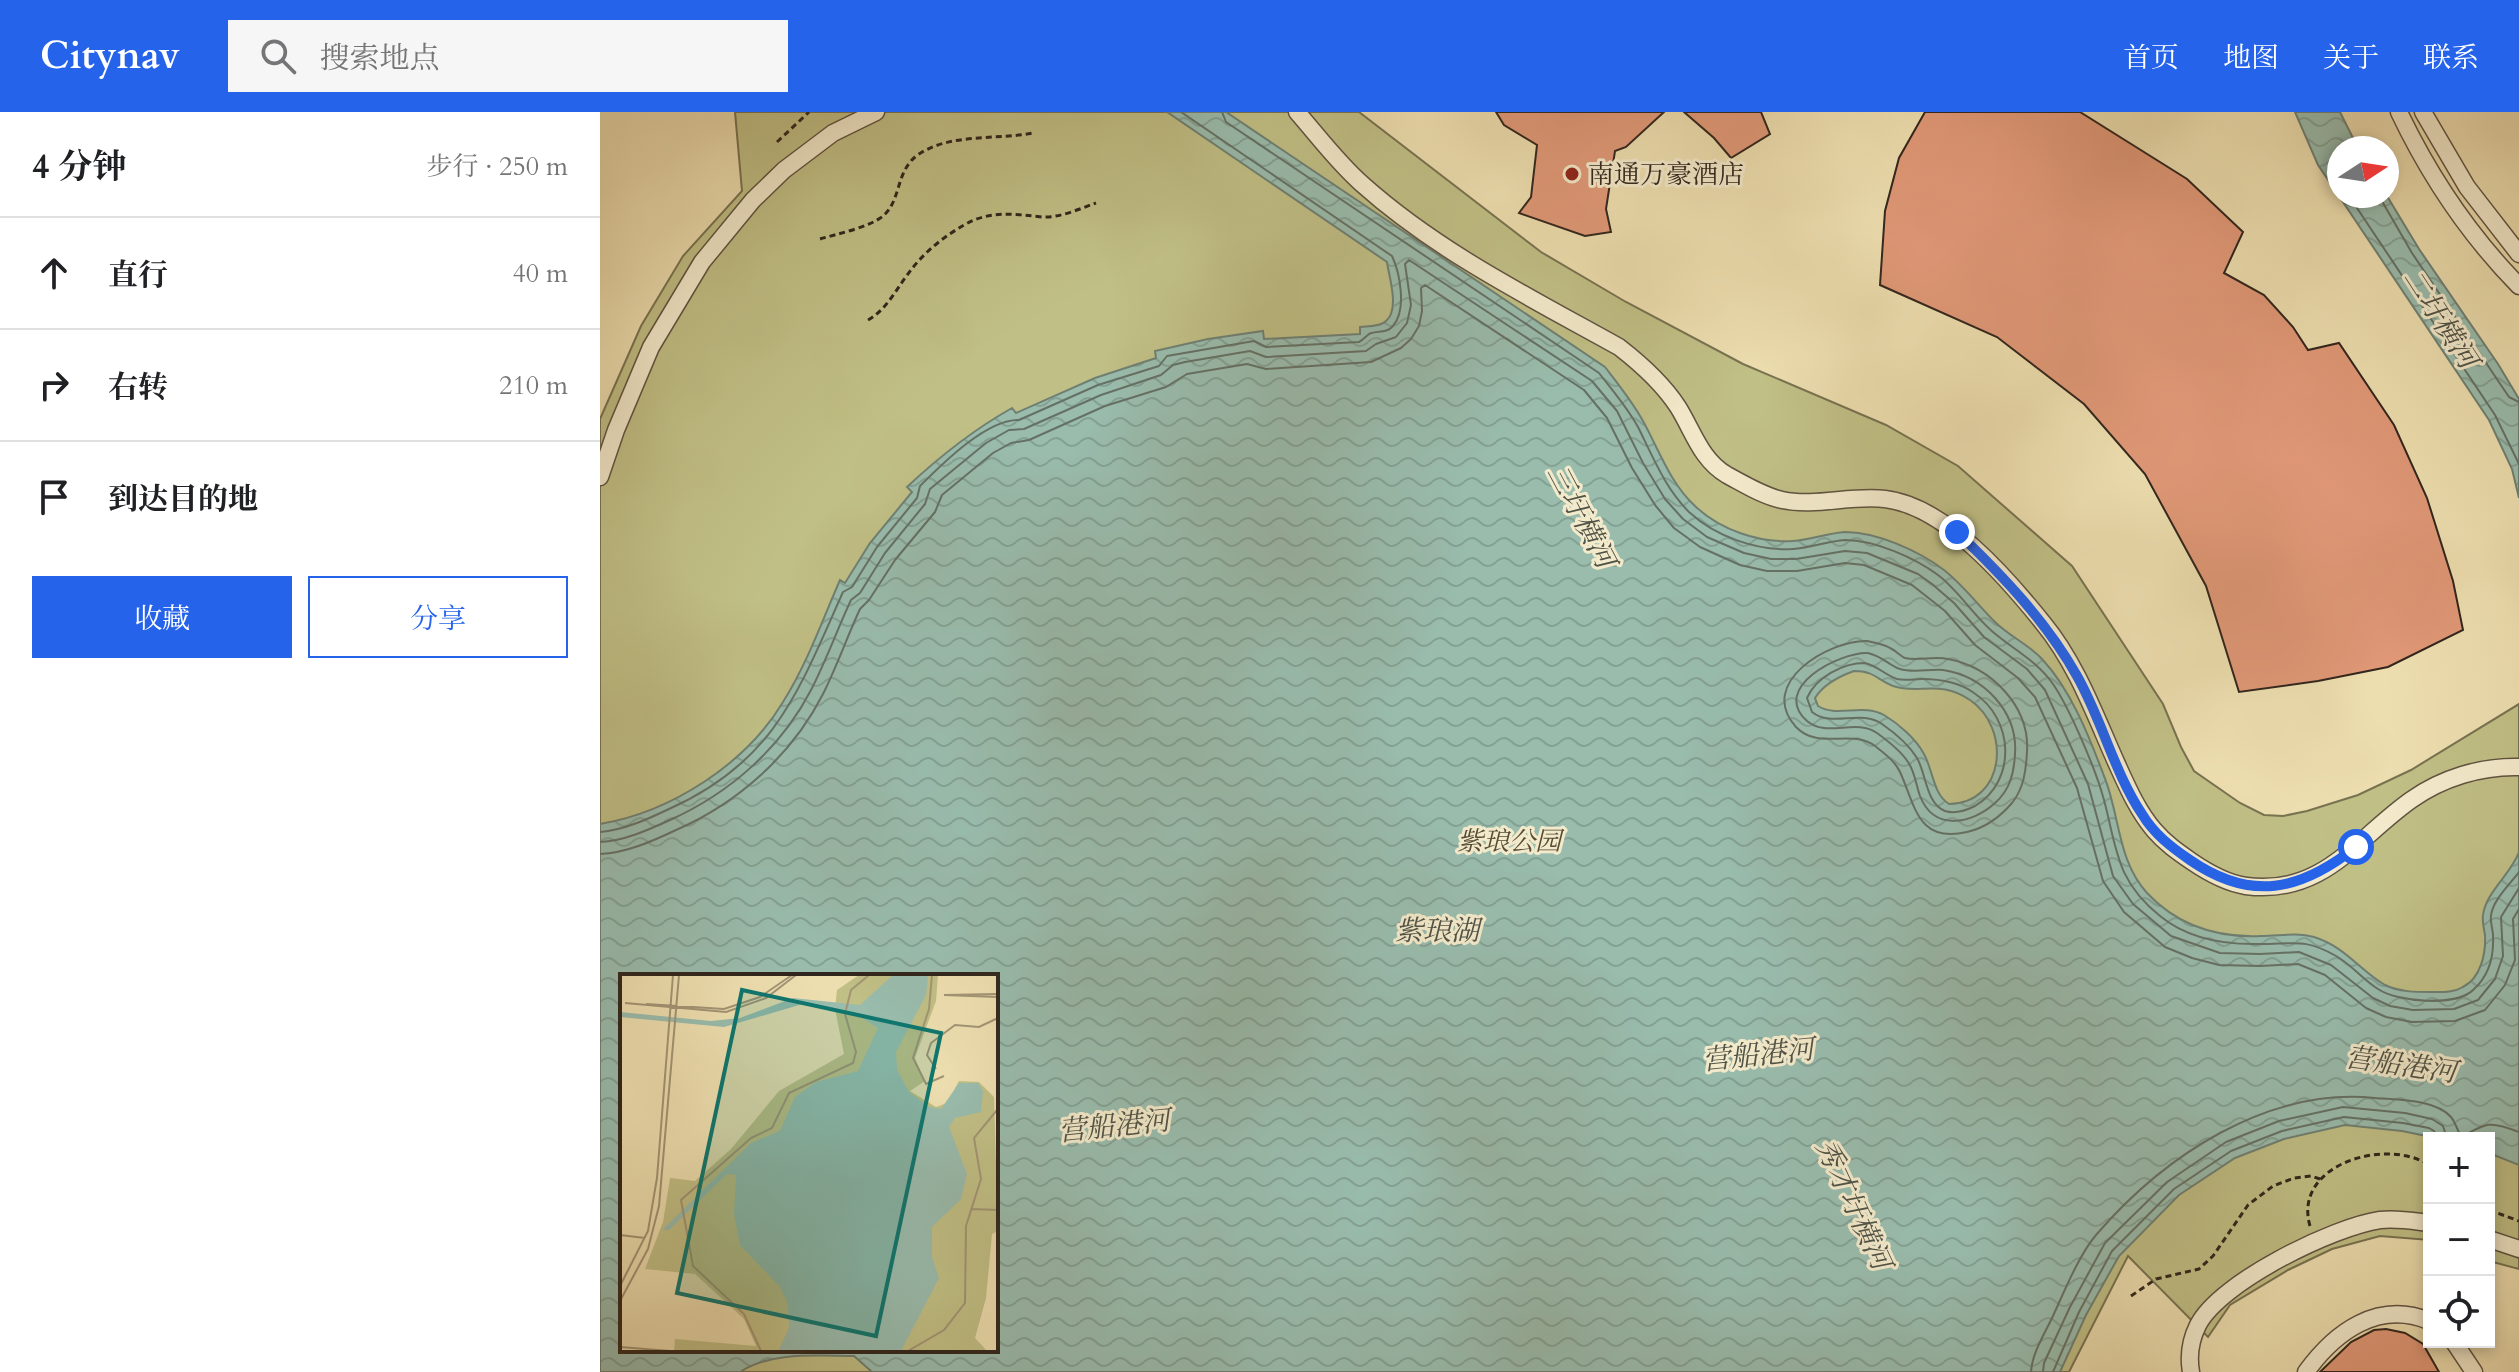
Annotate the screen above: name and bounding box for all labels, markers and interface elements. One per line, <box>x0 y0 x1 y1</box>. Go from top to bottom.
search box <box>228 20 788 92</box>
text: Citynav <box>40 30 180 82</box>
icon: search <box>256 34 300 78</box>
text: 搜索地点 <box>320 38 440 79</box>
text: 首页 <box>2123 39 2179 77</box>
text: 地图 <box>2223 39 2279 77</box>
text: 关于 <box>2323 39 2379 77</box>
text: 联系 <box>2423 39 2479 77</box>
north arrow <box>2327 136 2399 208</box>
text: 4 分钟 <box>32 144 127 190</box>
text: 步行 · 250 m <box>427 149 568 184</box>
place label: 南通万豪酒店 <box>1588 157 1744 192</box>
marker: 南通万豪酒店 <box>1563 165 1581 183</box>
icon: ahead <box>32 251 76 295</box>
text: 直行 <box>108 255 168 296</box>
text: 40 m <box>512 256 568 291</box>
water label: 二圩横河 <box>2394 261 2489 380</box>
icon: right <box>32 363 76 407</box>
text: 右转 <box>108 367 168 408</box>
text: 210 m <box>499 368 568 403</box>
water label: 三圩横河 <box>1538 458 1627 579</box>
icon: arrive <box>32 475 76 519</box>
text: 到达目的地 <box>108 479 258 520</box>
route end <box>1939 514 1975 550</box>
button: 收藏 <box>32 576 292 658</box>
button: 分享 <box>308 576 568 658</box>
park label: 紫琅公园 <box>1457 824 1565 859</box>
route start <box>2338 829 2374 865</box>
water label: 紫琅湖 <box>1395 912 1484 950</box>
inset map <box>620 974 998 1352</box>
water label: 营船港河 <box>1700 1030 1821 1080</box>
water label: 营船港河 <box>2343 1038 2464 1092</box>
water label: 营船港河 <box>1056 1101 1177 1151</box>
map controls <box>2423 1132 2495 1348</box>
button: + <box>2423 1132 2495 1204</box>
water label: 秀才圩横河 <box>1806 1133 1902 1280</box>
button: − <box>2423 1204 2495 1276</box>
button: locate <box>2423 1276 2495 1348</box>

